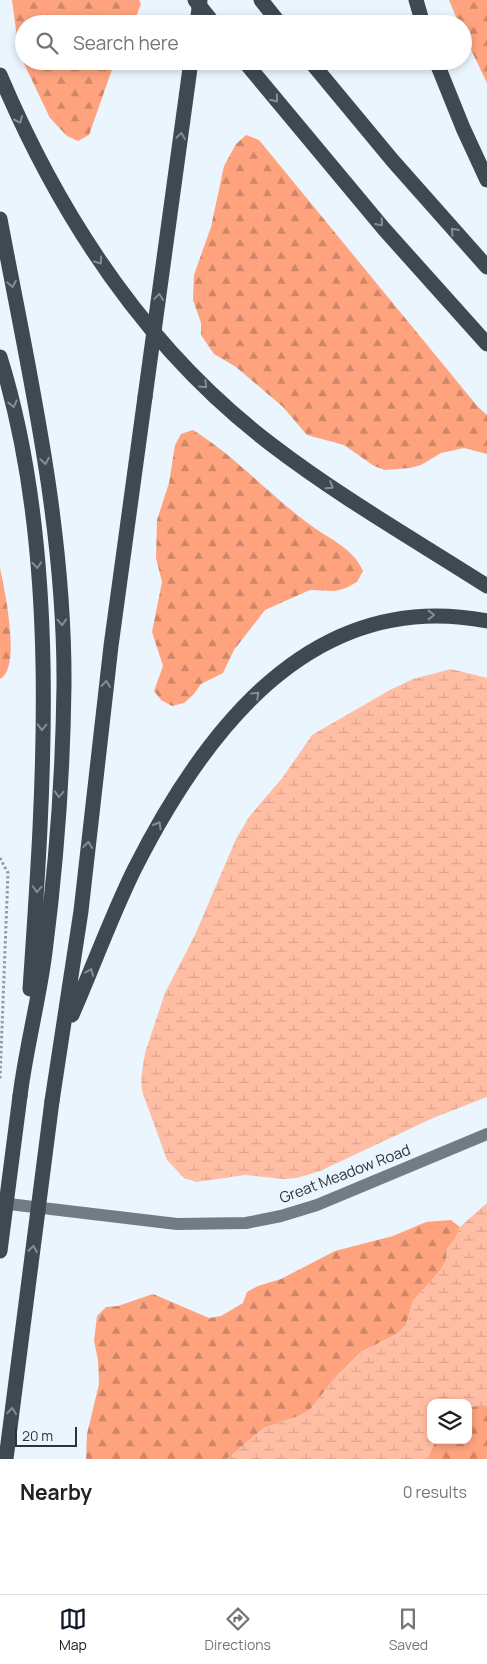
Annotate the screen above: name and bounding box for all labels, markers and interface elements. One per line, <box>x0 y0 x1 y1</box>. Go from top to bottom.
search box <box>15 15 472 70</box>
icon: search <box>33 29 61 57</box>
text: Search here <box>73 30 179 56</box>
one-way arrow <box>269 93 277 102</box>
one-way arrow <box>13 115 24 124</box>
one-way arrow <box>175 131 186 139</box>
one-way arrow <box>374 217 382 226</box>
one-way arrow <box>451 228 460 237</box>
one-way arrow <box>93 255 102 265</box>
one-way arrow <box>7 279 17 288</box>
one-way arrow <box>153 292 164 300</box>
one-way arrow <box>198 379 207 388</box>
one-way arrow <box>7 400 18 408</box>
one-way arrow <box>40 456 50 465</box>
one-way arrow <box>325 480 334 490</box>
one-way arrow <box>31 561 42 569</box>
one-way arrow <box>427 610 435 620</box>
one-way arrow <box>57 619 68 627</box>
one-way arrow <box>100 680 111 688</box>
one-way arrow <box>250 692 259 701</box>
one-way arrow <box>37 724 47 731</box>
one-way arrow <box>53 791 64 799</box>
one-way arrow <box>152 821 162 830</box>
one-way arrow <box>82 841 93 849</box>
one-way arrow <box>31 886 42 894</box>
one-way arrow <box>84 968 95 977</box>
street label: Great Meadow Road <box>276 1139 413 1208</box>
one-way arrow <box>27 1245 38 1253</box>
map controls <box>427 1399 472 1444</box>
button: layers <box>427 1399 472 1444</box>
one-way arrow <box>6 1406 17 1414</box>
scale bar <box>15 1424 78 1447</box>
text: 20 m <box>22 1426 53 1445</box>
text: Nearby <box>20 1478 92 1506</box>
text: 0 results <box>403 1481 467 1503</box>
tab: Map <box>59 1605 87 1654</box>
tab: Directions <box>205 1605 271 1654</box>
tab: Saved <box>389 1605 428 1654</box>

